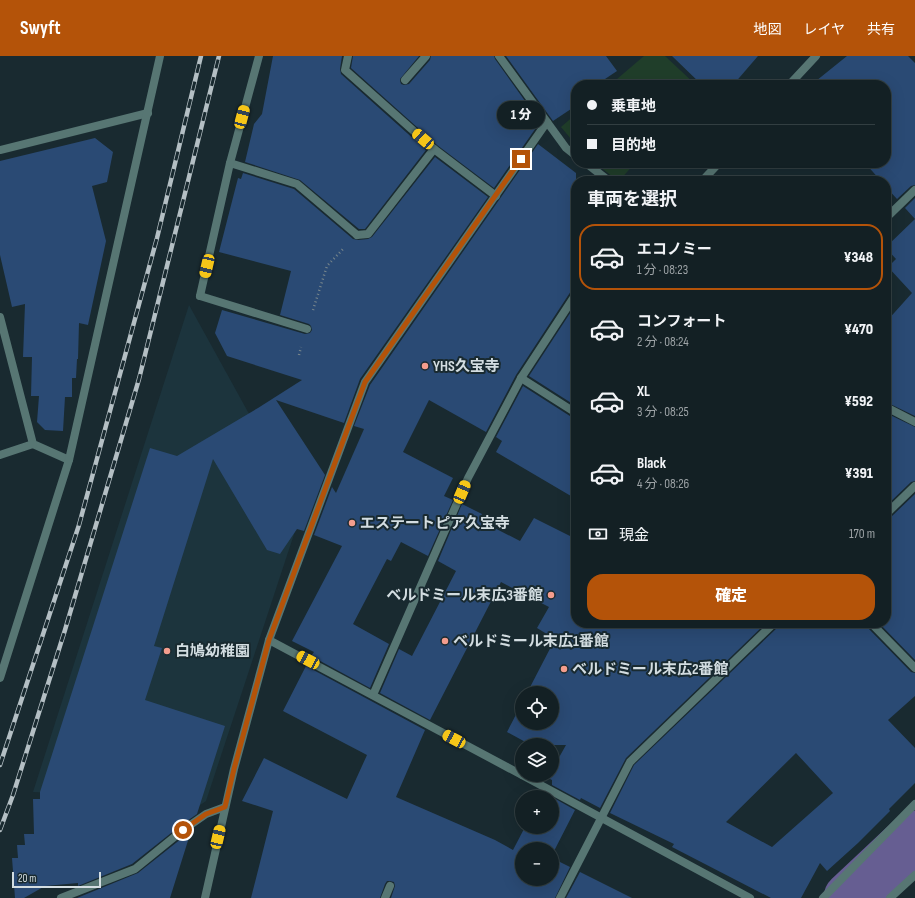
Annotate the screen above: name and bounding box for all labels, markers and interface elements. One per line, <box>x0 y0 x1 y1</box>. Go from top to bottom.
text: Swyft <box>20 17 61 40</box>
text: 地図 <box>753 21 781 38</box>
text: レイヤ <box>803 21 845 38</box>
text: 共有 <box>867 21 895 38</box>
text: 乗車地 <box>611 97 656 116</box>
callout: 1 分 <box>497 101 545 129</box>
car <box>233 104 251 130</box>
text: 1 分 <box>511 107 531 123</box>
car <box>410 127 436 151</box>
text: 目的地 <box>611 136 656 155</box>
route end <box>512 150 530 168</box>
text: 車両を選択 <box>587 189 677 210</box>
icon: car <box>589 239 625 275</box>
text: エコノミー <box>637 240 712 259</box>
text: ¥348 <box>844 248 873 267</box>
car <box>198 253 216 279</box>
text: 1 分 · 08:23 <box>637 262 688 278</box>
icon: car <box>589 311 625 347</box>
text: コンフォート <box>637 312 727 331</box>
text: ¥470 <box>844 320 873 339</box>
text: 2 分 · 08:24 <box>637 334 689 350</box>
place label: YHS久宝寺 <box>433 357 500 376</box>
marker: YHS久宝寺 <box>420 361 430 371</box>
text: XL <box>637 382 650 401</box>
icon: car <box>589 383 625 419</box>
text: ¥592 <box>844 392 873 411</box>
text: 3 分 · 08:25 <box>637 404 689 420</box>
text: Black <box>637 454 666 473</box>
icon: car <box>589 455 625 491</box>
text: ¥391 <box>845 464 873 483</box>
text: 4 分 · 08:26 <box>637 476 689 492</box>
car <box>452 479 472 505</box>
place label: エステートピア久宝寺 <box>360 514 510 533</box>
marker: エステートピア久宝寺 <box>347 518 357 528</box>
icon: cash <box>587 523 609 545</box>
text: 現金 <box>619 526 649 545</box>
text: 170 m <box>849 526 875 542</box>
button: 確定 <box>587 574 875 620</box>
place label: ベルドミール末広3番館 <box>386 586 543 605</box>
marker: ベルドミール末広3番館 <box>546 590 556 600</box>
place label: ベルドミール末広1番館 <box>453 632 609 651</box>
marker: ベルドミール末広1番館 <box>440 636 450 646</box>
place label: 白鳩幼稚園 <box>175 642 250 661</box>
marker: 白鳩幼稚園 <box>162 646 172 656</box>
car <box>295 649 321 671</box>
place label: ベルドミール末広2番館 <box>572 660 729 679</box>
marker: ベルドミール末広2番館 <box>559 664 569 674</box>
map controls <box>515 686 559 886</box>
button: locate <box>515 686 559 730</box>
car <box>441 728 467 750</box>
button: layers <box>515 738 559 782</box>
button: + <box>515 790 559 834</box>
route start <box>174 821 192 839</box>
car <box>209 824 227 850</box>
button: − <box>515 842 559 886</box>
scale bar <box>12 870 101 889</box>
text: 20 m <box>18 872 36 885</box>

